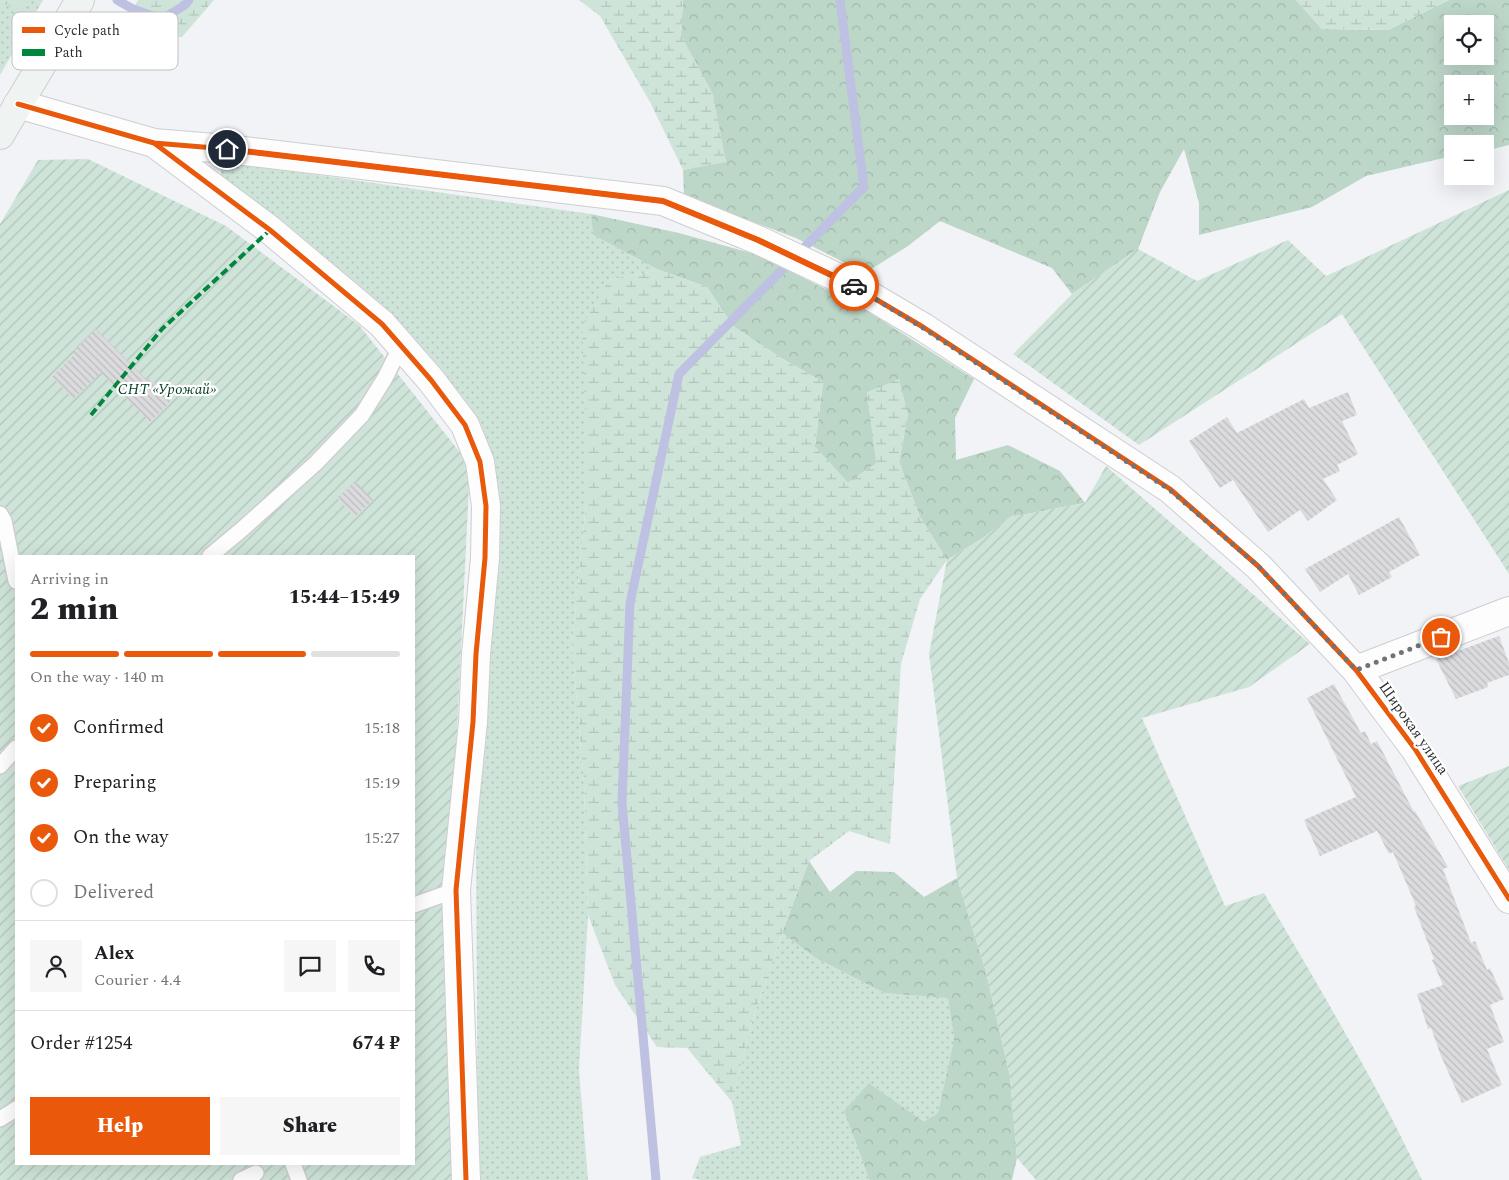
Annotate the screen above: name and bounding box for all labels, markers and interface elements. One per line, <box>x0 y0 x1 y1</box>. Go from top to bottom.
legend <box>12 12 178 70</box>
map controls <box>1444 15 1494 185</box>
button: locate <box>1444 15 1494 65</box>
text: Cycle path <box>54 20 120 41</box>
text: Path <box>54 42 83 63</box>
button: + <box>1444 75 1494 125</box>
pin <box>206 128 248 170</box>
icon: home <box>213 135 241 163</box>
button: − <box>1444 135 1494 185</box>
courier <box>829 261 879 311</box>
icon: car <box>840 272 868 300</box>
park label: СНТ «Урожай» <box>118 378 217 401</box>
text: Arriving in <box>30 567 109 591</box>
text: 15:44–15:49 <box>289 583 400 612</box>
text: 2 min <box>30 585 118 634</box>
pin <box>1420 616 1462 658</box>
icon: bag <box>1427 623 1455 651</box>
text: On the way · 140 m <box>30 665 164 689</box>
street label: Широкая улица <box>1373 677 1455 780</box>
text: Confirmed <box>73 713 164 742</box>
icon: check <box>30 714 58 742</box>
text: 15:18 <box>364 716 400 740</box>
text: Preparing <box>73 768 157 797</box>
icon: check <box>30 769 58 797</box>
text: 15:19 <box>364 771 400 795</box>
text: On the way <box>73 823 169 852</box>
icon: check <box>30 824 58 852</box>
text: 15:27 <box>364 826 400 850</box>
text: Delivered <box>73 878 154 907</box>
text: Alex <box>94 939 135 968</box>
button: person <box>30 940 82 992</box>
button: chat <box>284 940 336 992</box>
button: phone <box>348 940 400 992</box>
text: Courier · 4.4 <box>94 968 181 992</box>
text: Order #1254 <box>30 1029 133 1058</box>
text: 674 ₽ <box>353 1029 400 1058</box>
button: Help <box>30 1097 210 1155</box>
button: Share <box>220 1097 400 1155</box>

